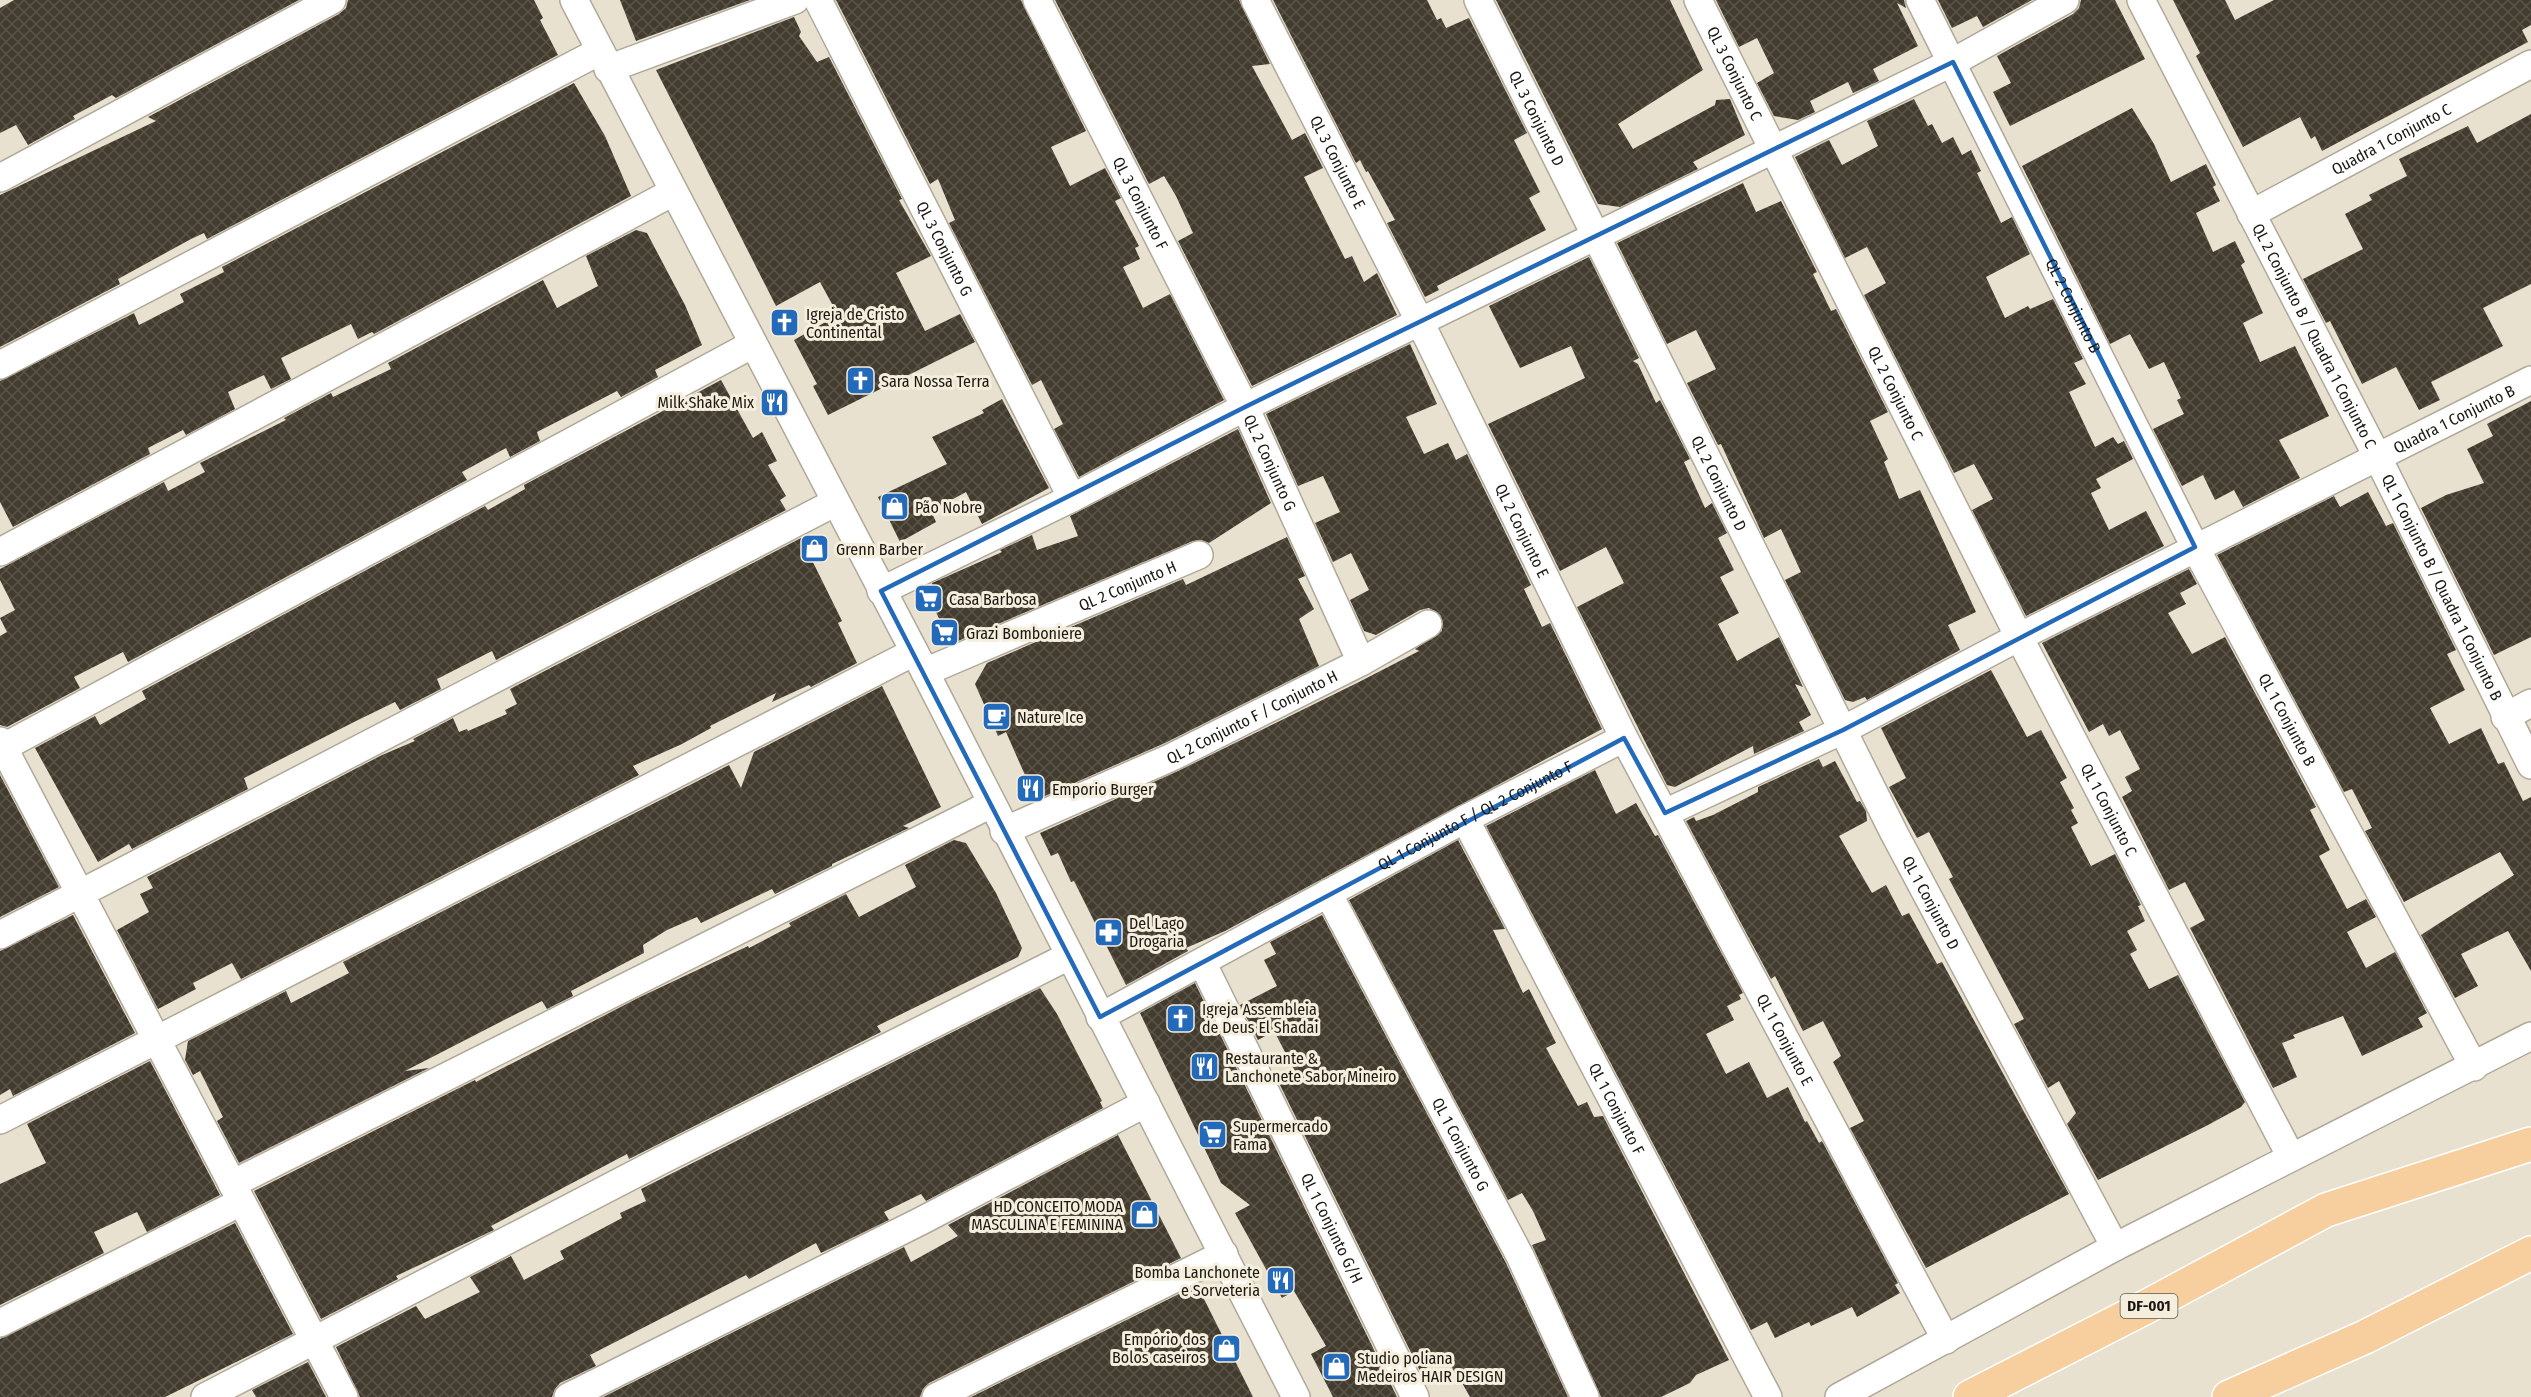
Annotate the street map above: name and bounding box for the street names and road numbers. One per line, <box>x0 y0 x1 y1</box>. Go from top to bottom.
street label: QL 3 Conjunto C <box>1703 23 1766 124</box>
street label: QL 3 Conjunto D <box>1505 68 1568 169</box>
street label: Quadra 1 Conjunto C <box>2329 100 2454 179</box>
street label: QL 3 Conjunto E <box>1306 112 1369 212</box>
street label: QL 3 Conjunto F <box>1109 154 1172 253</box>
street label: QL 3 Conjunto G <box>912 198 976 299</box>
street label: QL 2 Conjunto B / Quadra 1 Conjunto C <box>2248 220 2380 452</box>
street label: QL 2 Conjunto B <box>2041 255 2105 356</box>
street label: QL 2 Conjunto C <box>1864 343 1927 443</box>
street label: Quadra 1 Conjunto B <box>2390 381 2518 458</box>
street label: QL 2 Conjunto G <box>1240 412 1300 514</box>
street label: QL 2 Conjunto D <box>1687 433 1750 534</box>
street label: QL 1 Conjunto B / Quadra 1 Conjunto B <box>2378 471 2506 704</box>
street label: QL 2 Conjunto E <box>1491 481 1553 581</box>
street label: QL 2 Conjunto H <box>1076 557 1179 615</box>
street label: QL 2 Conjunto F / Conjunto H <box>1164 666 1341 768</box>
street label: QL 1 Conjunto B <box>2255 670 2320 770</box>
street label: QL 1 Conjunto F / QL 2 Conjunto F <box>1375 757 1576 874</box>
street label: QL 1 Conjunto C <box>2077 760 2141 859</box>
street label: QL 1 Conjunto D <box>1898 853 1963 953</box>
street label: QL 1 Conjunto E <box>1753 991 1817 1089</box>
street label: QL 1 Conjunto F <box>1585 1060 1648 1158</box>
street label: QL 1 Conjunto G <box>1428 1094 1493 1194</box>
street label: QL 1 Conjunto G/H <box>1297 1170 1367 1286</box>
road number: DF-001 <box>2120 1294 2178 1318</box>

